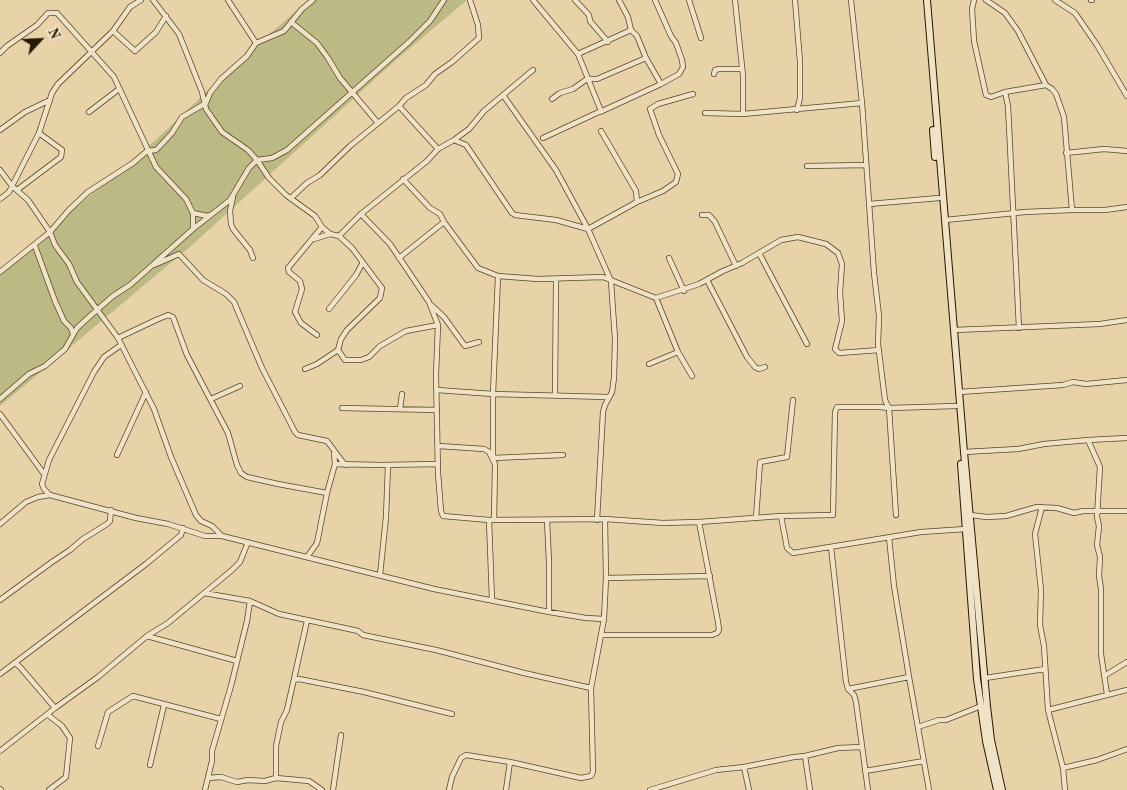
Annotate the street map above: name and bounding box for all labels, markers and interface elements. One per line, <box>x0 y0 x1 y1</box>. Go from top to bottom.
north arrow <box>15 15 65 65</box>
text: N <box>45 26 62 41</box>

